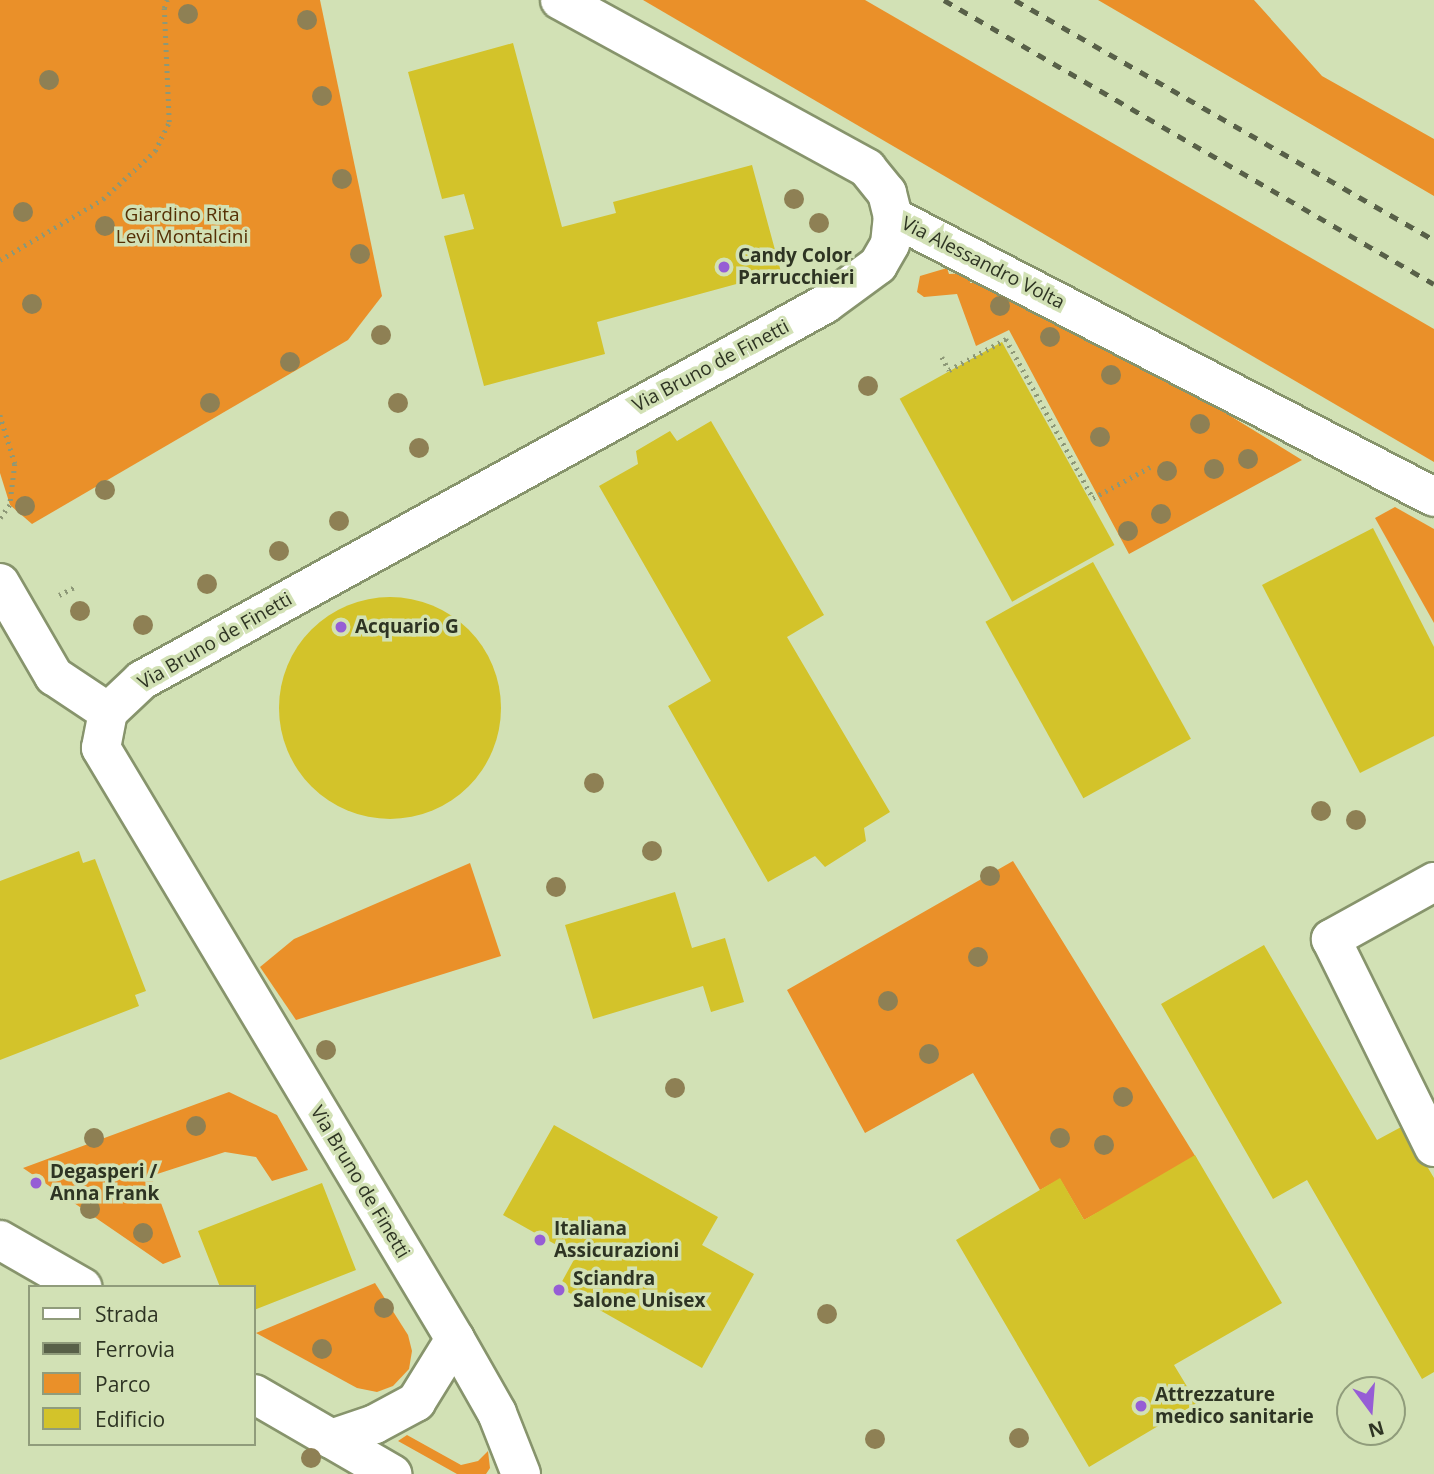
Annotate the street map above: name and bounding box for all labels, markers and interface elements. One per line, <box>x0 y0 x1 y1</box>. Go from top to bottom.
park label: Giardino Rita Levi Montalcini <box>116 204 248 248</box>
street label: Via Alessandro Volta <box>898 212 1068 314</box>
place label: Candy Color Parrucchieri <box>738 245 855 289</box>
marker: Candy Color Parrucchieri <box>716 259 732 275</box>
street label: Via Bruno de Finetti <box>629 315 793 417</box>
street label: Via Bruno de Finetti <box>134 588 296 694</box>
place label: Acquario G <box>355 616 459 638</box>
marker: Acquario G <box>333 619 349 635</box>
street label: Via Bruno de Finetti <box>305 1102 415 1262</box>
place label: Degasperi / Anna Frank <box>50 1161 159 1205</box>
marker: Degasperi / Anna Frank <box>28 1175 44 1191</box>
place label: Italiana Assicurazioni <box>554 1218 679 1262</box>
marker: Italiana Assicurazioni <box>532 1232 548 1248</box>
place label: Sciandra Salone Unisex <box>573 1268 705 1312</box>
marker: Sciandra Salone Unisex <box>551 1282 567 1298</box>
legend <box>28 1285 256 1446</box>
text: Strada <box>95 1300 159 1328</box>
text: Ferrovia <box>95 1335 175 1363</box>
text: Parco <box>95 1370 151 1398</box>
north arrow <box>1336 1376 1406 1446</box>
place label: Attrezzature medico sanitarie <box>1155 1384 1314 1428</box>
marker: Attrezzature medico sanitarie <box>1133 1398 1149 1414</box>
text: Edificio <box>95 1405 165 1433</box>
text: N <box>1365 1415 1387 1444</box>

